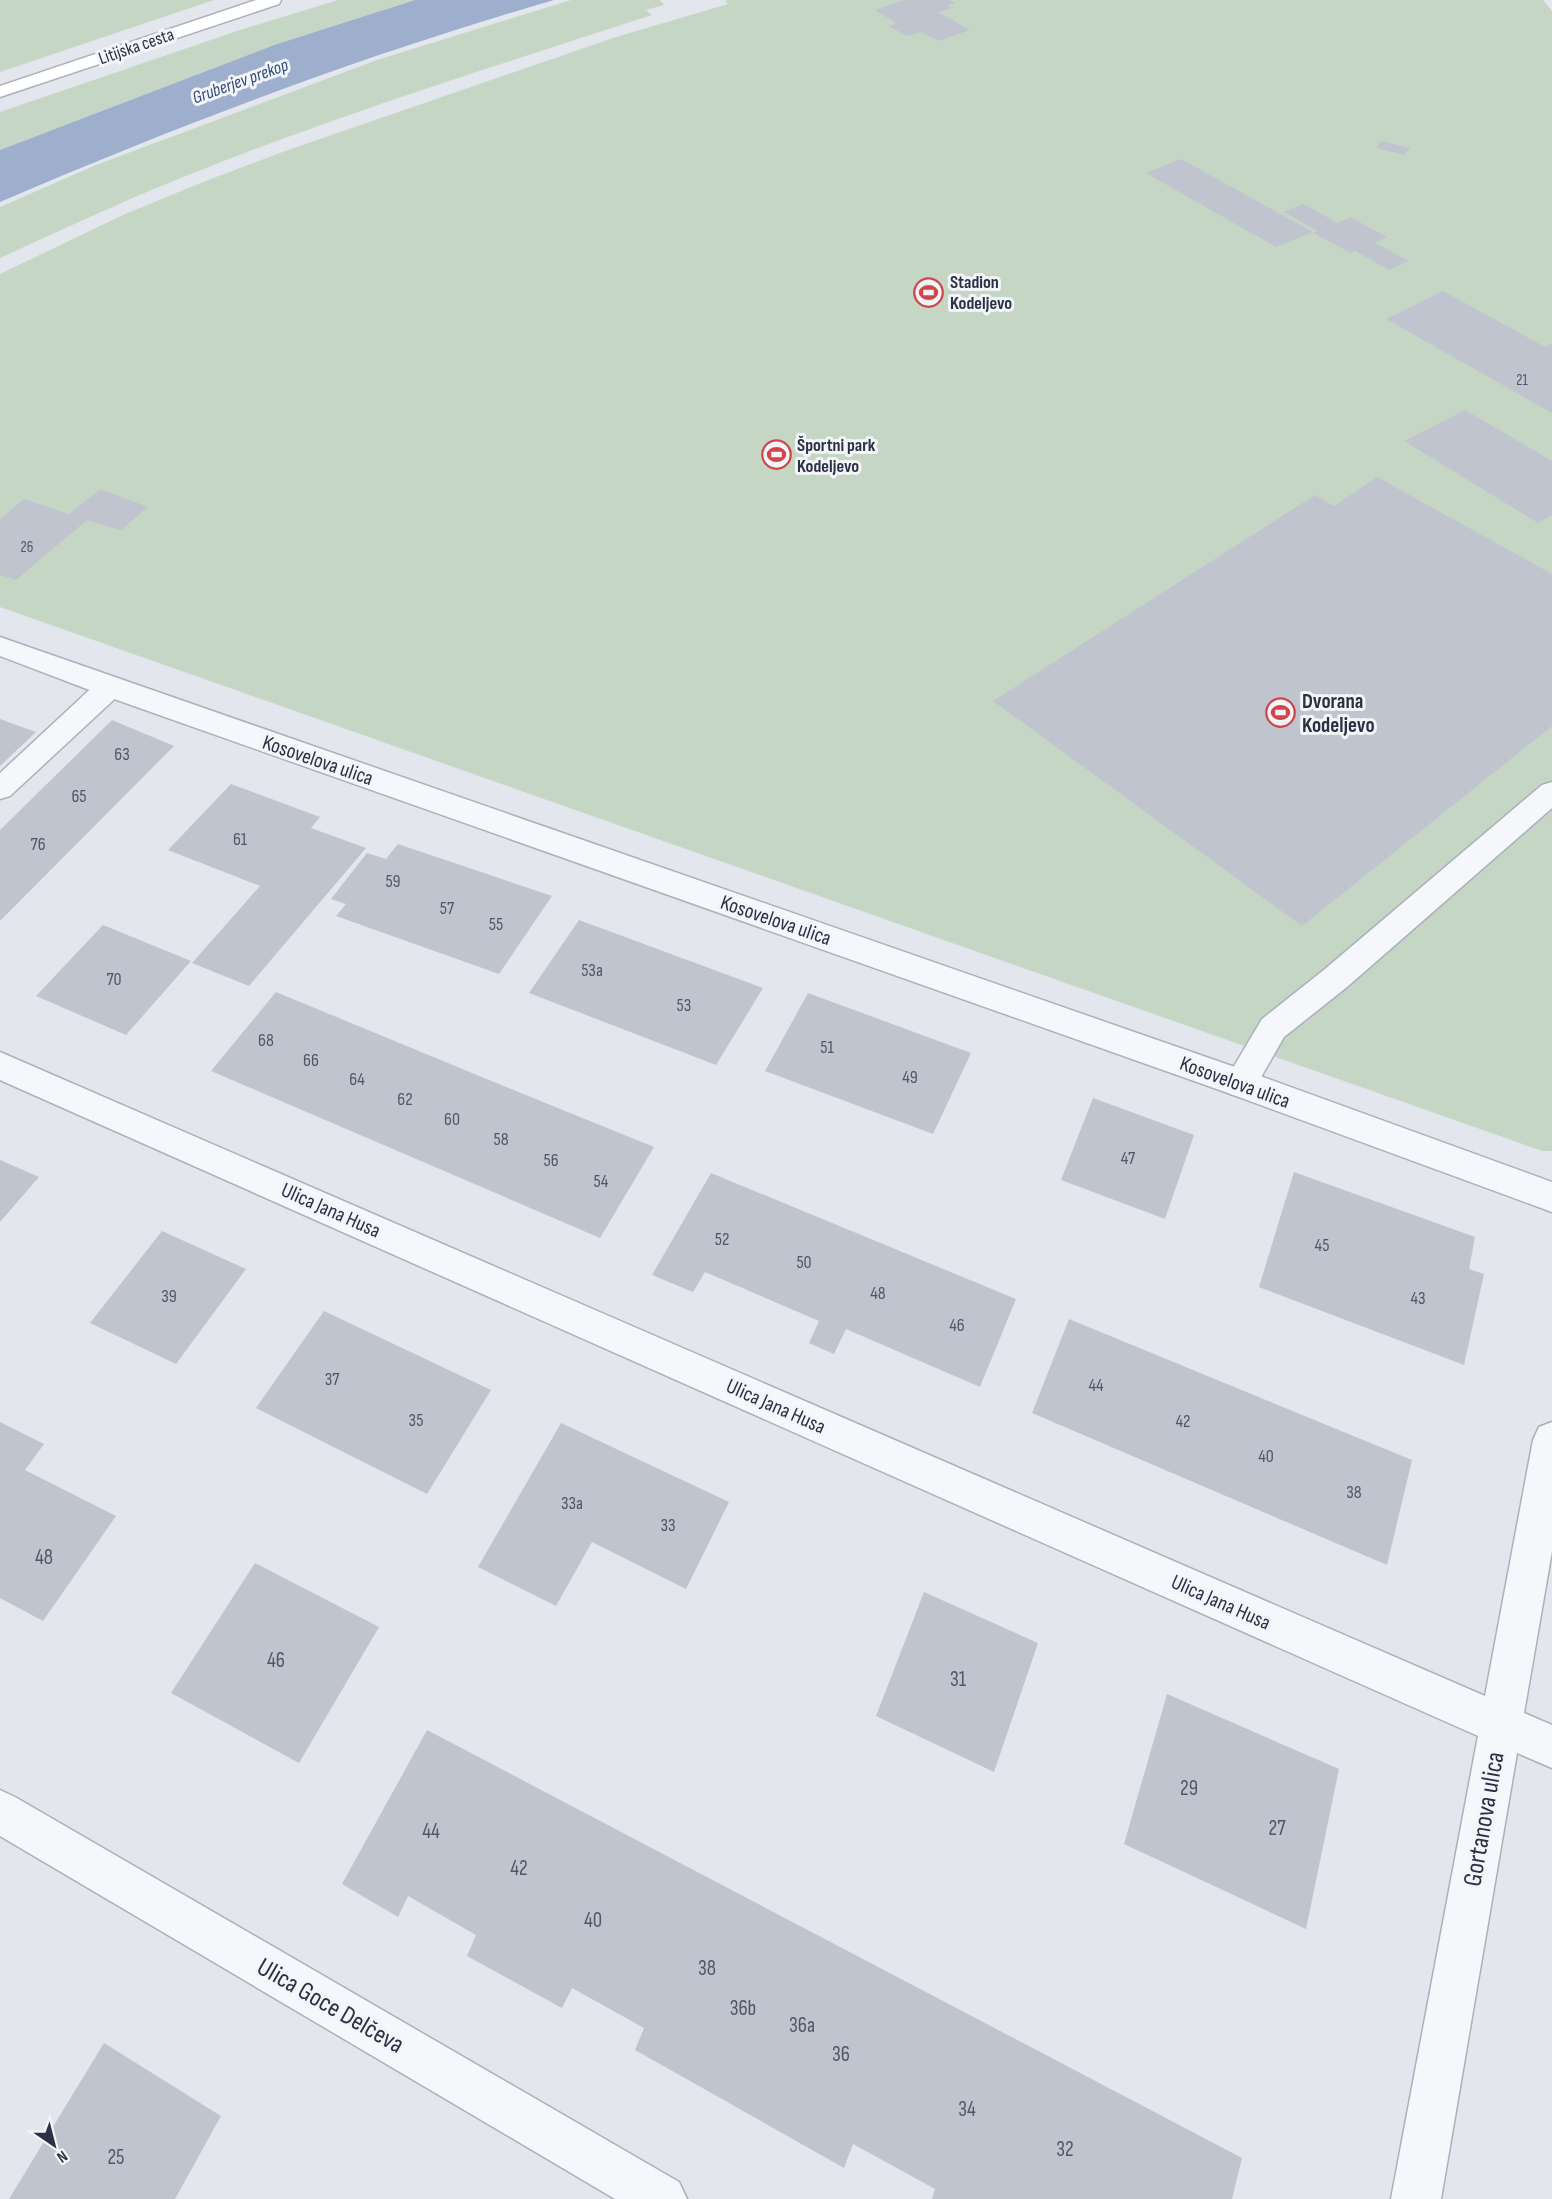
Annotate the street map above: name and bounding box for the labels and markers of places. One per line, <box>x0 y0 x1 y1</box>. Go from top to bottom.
place label: Stadion Kodeljevo <box>950 272 1012 314</box>
sports icon: Stadion Kodeljevo <box>913 276 945 308</box>
place label: Športni park Kodeljevo <box>797 435 876 477</box>
sports icon: Športni park Kodeljevo <box>760 439 792 471</box>
place label: Dvorana Kodeljevo <box>1302 689 1375 738</box>
sports icon: Dvorana Kodeljevo <box>1265 697 1297 729</box>

